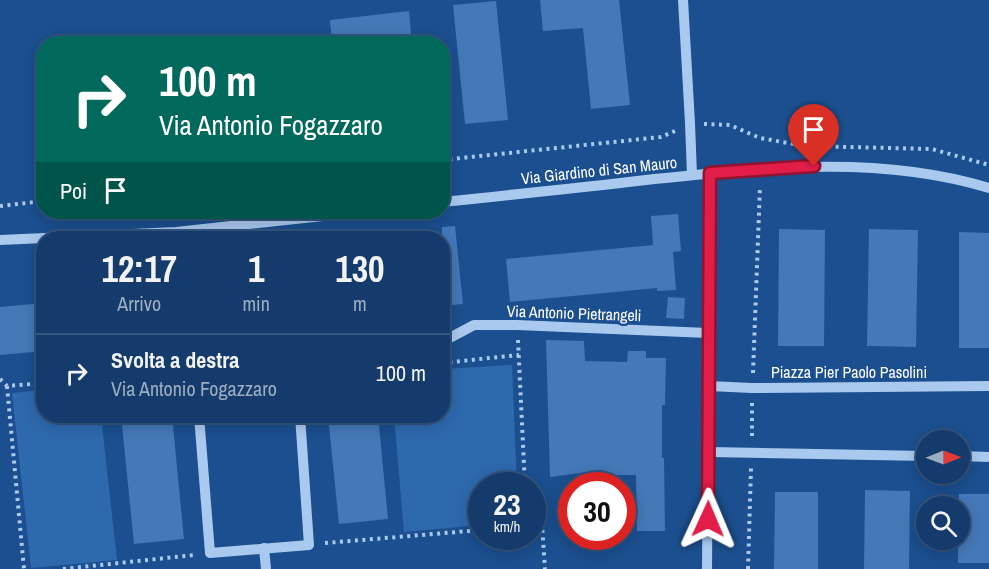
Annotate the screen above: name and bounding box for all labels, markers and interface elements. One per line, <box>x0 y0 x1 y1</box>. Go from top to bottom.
text: 100 m <box>159 53 257 109</box>
icon: right <box>60 60 138 138</box>
pin <box>788 104 839 166</box>
text: Via Antonio Fogazzaro <box>159 107 383 143</box>
icon: arrive <box>797 113 830 146</box>
street label: Via Giardino di San Mauro <box>520 151 678 189</box>
icon: arrive <box>99 174 132 207</box>
text: Poi <box>60 176 87 206</box>
text: 12:17 <box>101 245 177 293</box>
text: 1 <box>248 245 264 293</box>
text: 130 <box>335 245 385 293</box>
text: Arrivo <box>117 290 161 317</box>
text: min <box>242 290 270 317</box>
text: m <box>353 290 367 317</box>
street label: Via Antonio Pietrangeli <box>506 300 642 326</box>
text: Svolta a destra <box>111 345 239 375</box>
icon: right <box>60 357 93 390</box>
text: 100 m <box>376 358 426 388</box>
street label: Piazza Pier Paolo Pasolini <box>771 361 927 383</box>
text: Via Antonio Fogazzaro <box>111 375 277 402</box>
north arrow <box>916 430 970 484</box>
map controls <box>916 430 970 550</box>
speed limit sign: 30 <box>558 472 636 550</box>
text: 23 <box>493 484 521 524</box>
position arrow <box>676 487 740 551</box>
button: search <box>916 496 970 550</box>
text: km/h <box>494 516 520 537</box>

